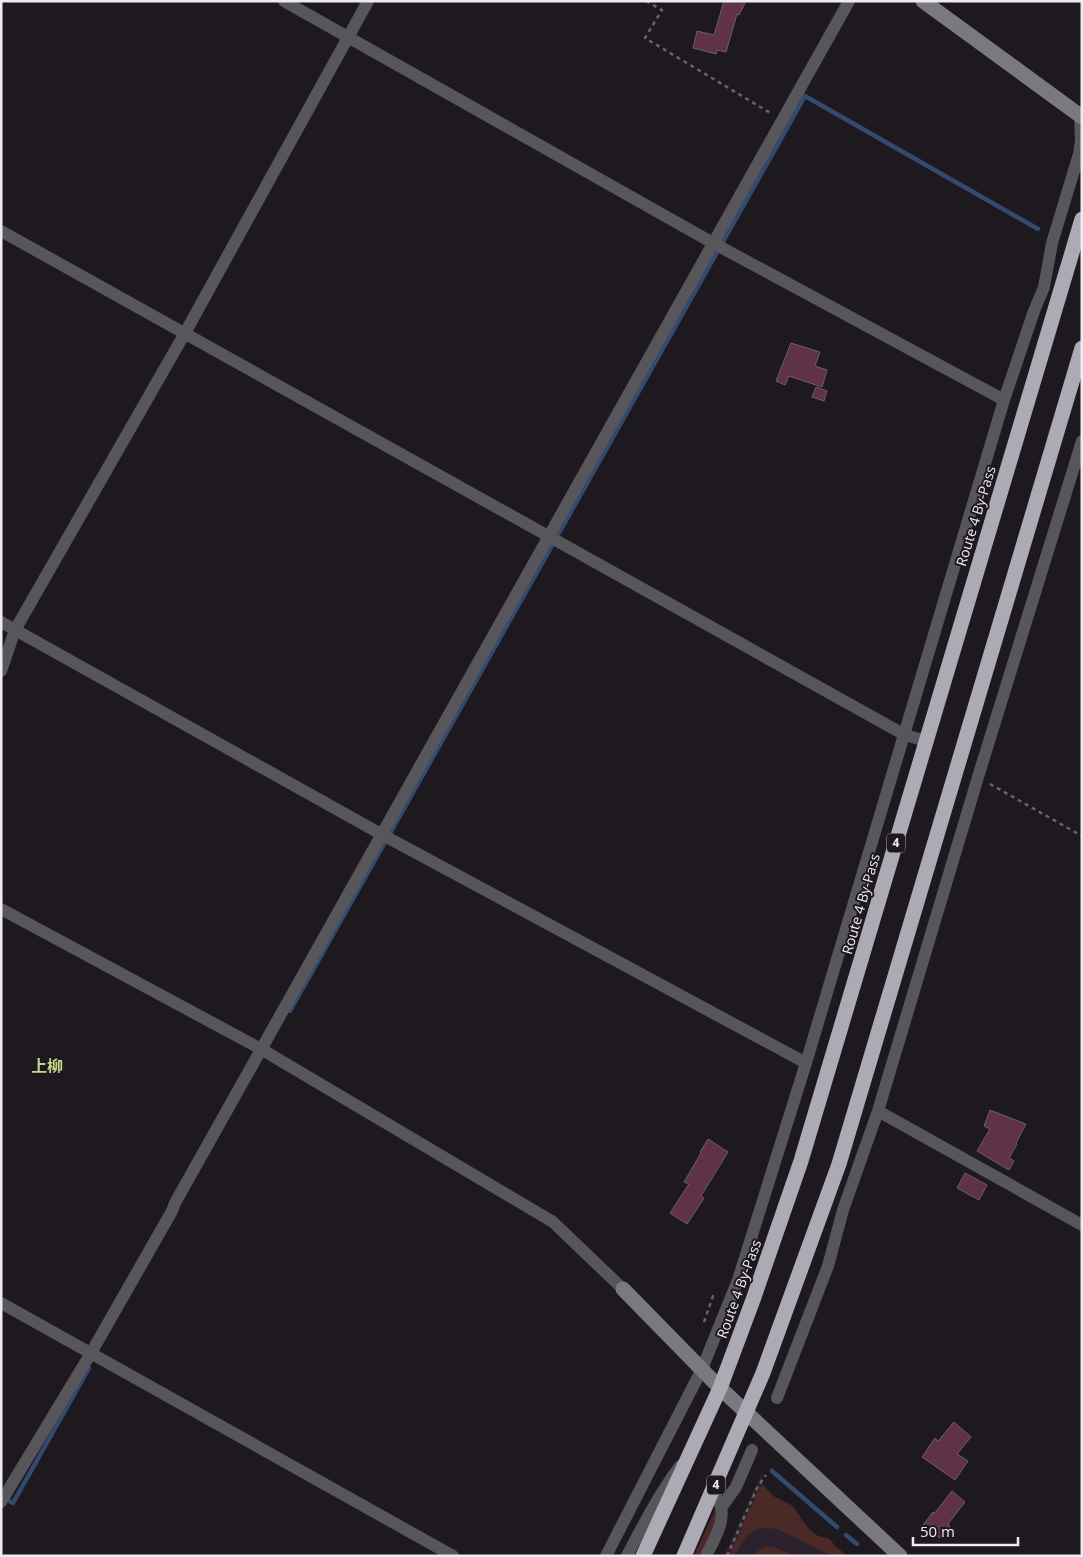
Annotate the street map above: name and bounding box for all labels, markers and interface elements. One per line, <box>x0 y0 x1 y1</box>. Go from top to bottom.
street label: Route 4 By-Pass <box>951 463 1000 568</box>
road number: 4 <box>887 834 905 852</box>
street label: Route 4 By-Pass <box>837 851 884 956</box>
district label: 上柳 <box>31 1055 63 1077</box>
street label: Route 4 By-Pass <box>712 1236 765 1341</box>
road number: 4 <box>707 1476 725 1494</box>
scale bar <box>913 1514 1018 1546</box>
text: 50 m <box>920 1521 955 1541</box>

